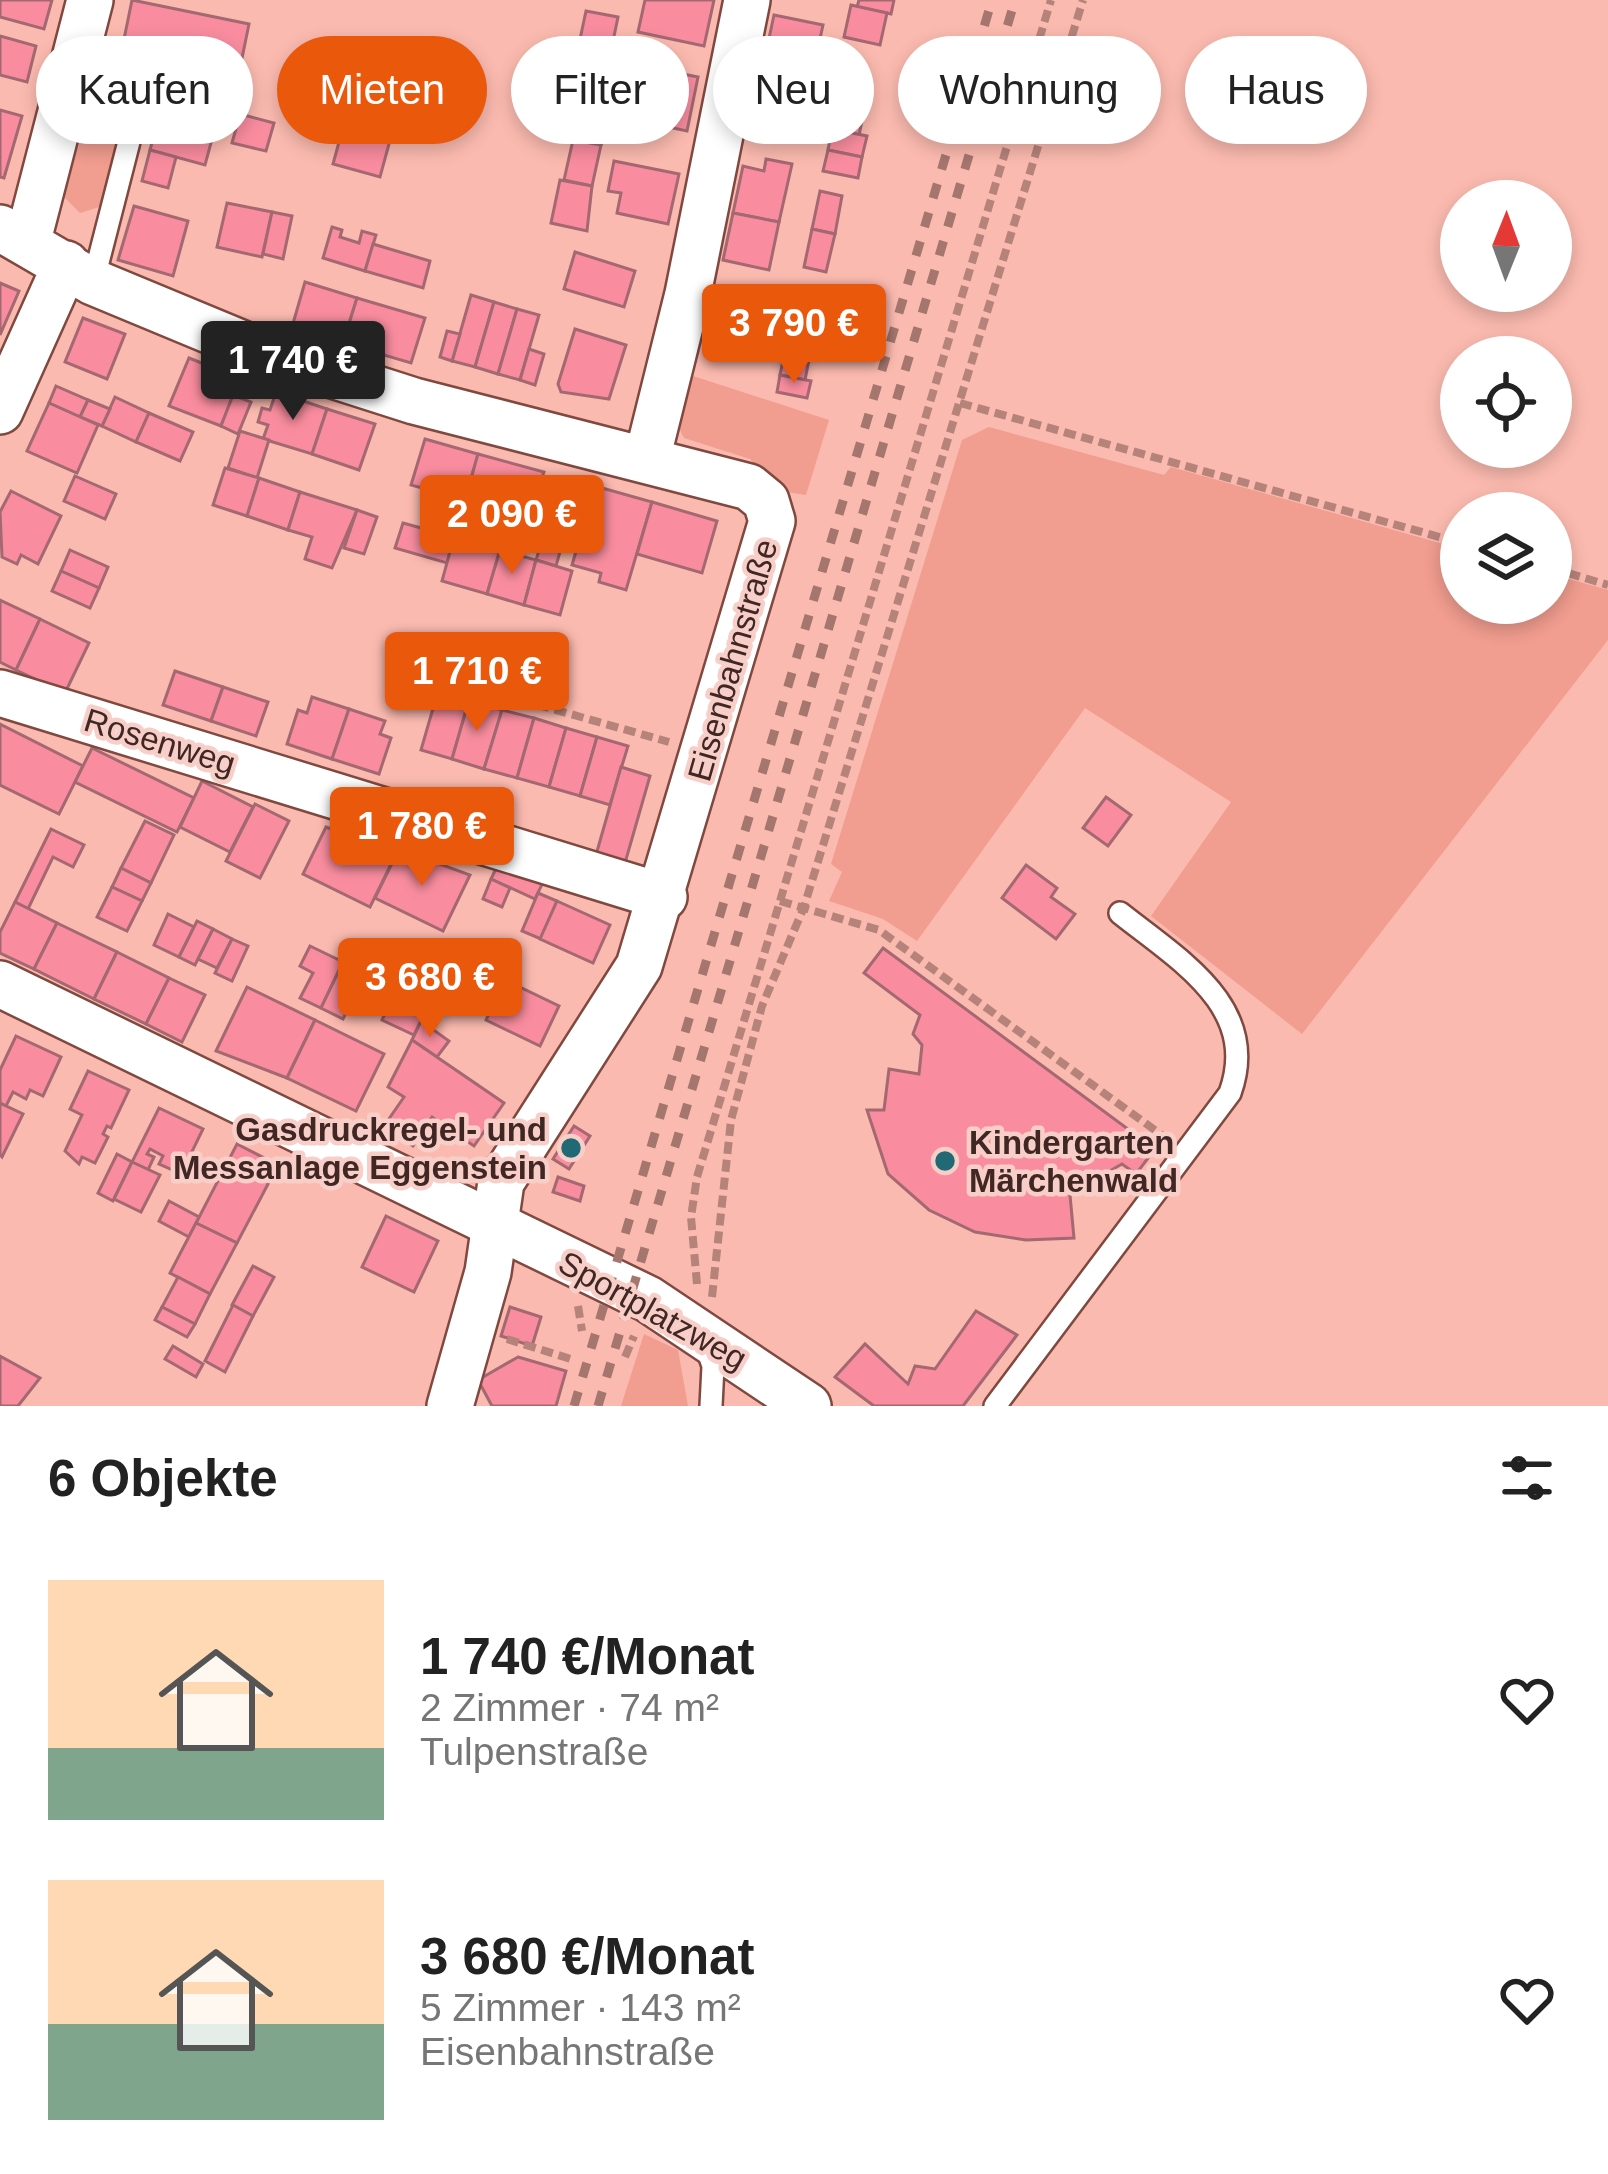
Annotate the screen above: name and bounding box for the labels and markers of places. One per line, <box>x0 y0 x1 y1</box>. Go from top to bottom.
pin: 3 790 € <box>683 284 905 386</box>
pin: 1 740 € <box>182 321 404 423</box>
pin: 2 090 € <box>401 475 623 577</box>
pin: 1 710 € <box>366 632 588 734</box>
pin: 1 780 € <box>311 787 533 889</box>
pin: 3 680 € <box>319 938 541 1040</box>
place label: Gasdruckregel- und Messanlage Eggenstein <box>173 1111 547 1186</box>
place label: Kindergarten Märchenwald <box>969 1124 1178 1199</box>
marker: Gasdruckregel- und Messanlage Eggenstein <box>558 1135 584 1161</box>
marker: Kindergarten Märchenwald <box>932 1148 958 1174</box>

